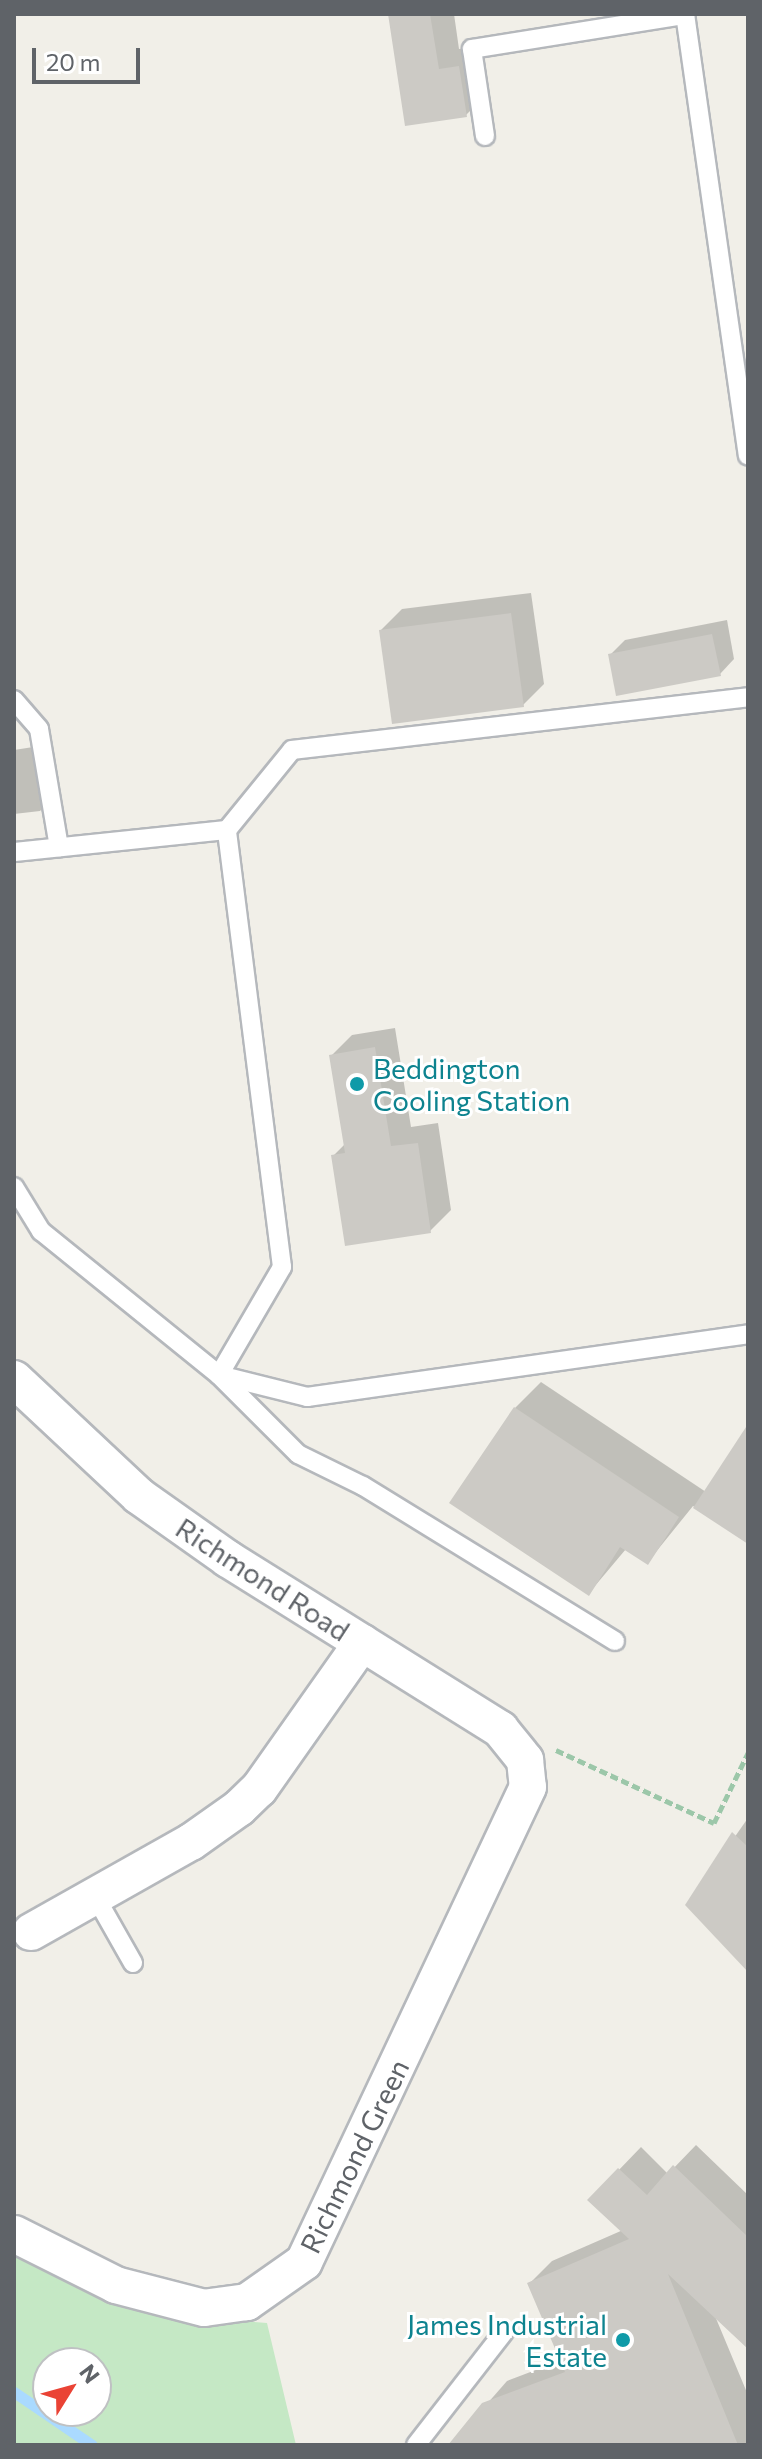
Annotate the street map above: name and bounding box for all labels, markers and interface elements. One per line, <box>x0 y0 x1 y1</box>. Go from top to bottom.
scale bar <box>36 32 144 82</box>
text: 20 m <box>46 47 100 76</box>
place label: Beddington Cooling Station <box>373 1051 570 1117</box>
marker: Beddington Cooling Station <box>348 1075 366 1093</box>
street label: Richmond Road <box>170 1510 356 1648</box>
street label: Richmond Green <box>293 2054 415 2258</box>
place label: James Industrial Estate <box>407 2307 607 2373</box>
marker: James Industrial Estate <box>614 2331 632 2349</box>
north arrow <box>32 2347 112 2427</box>
text: N <box>74 2359 106 2388</box>

